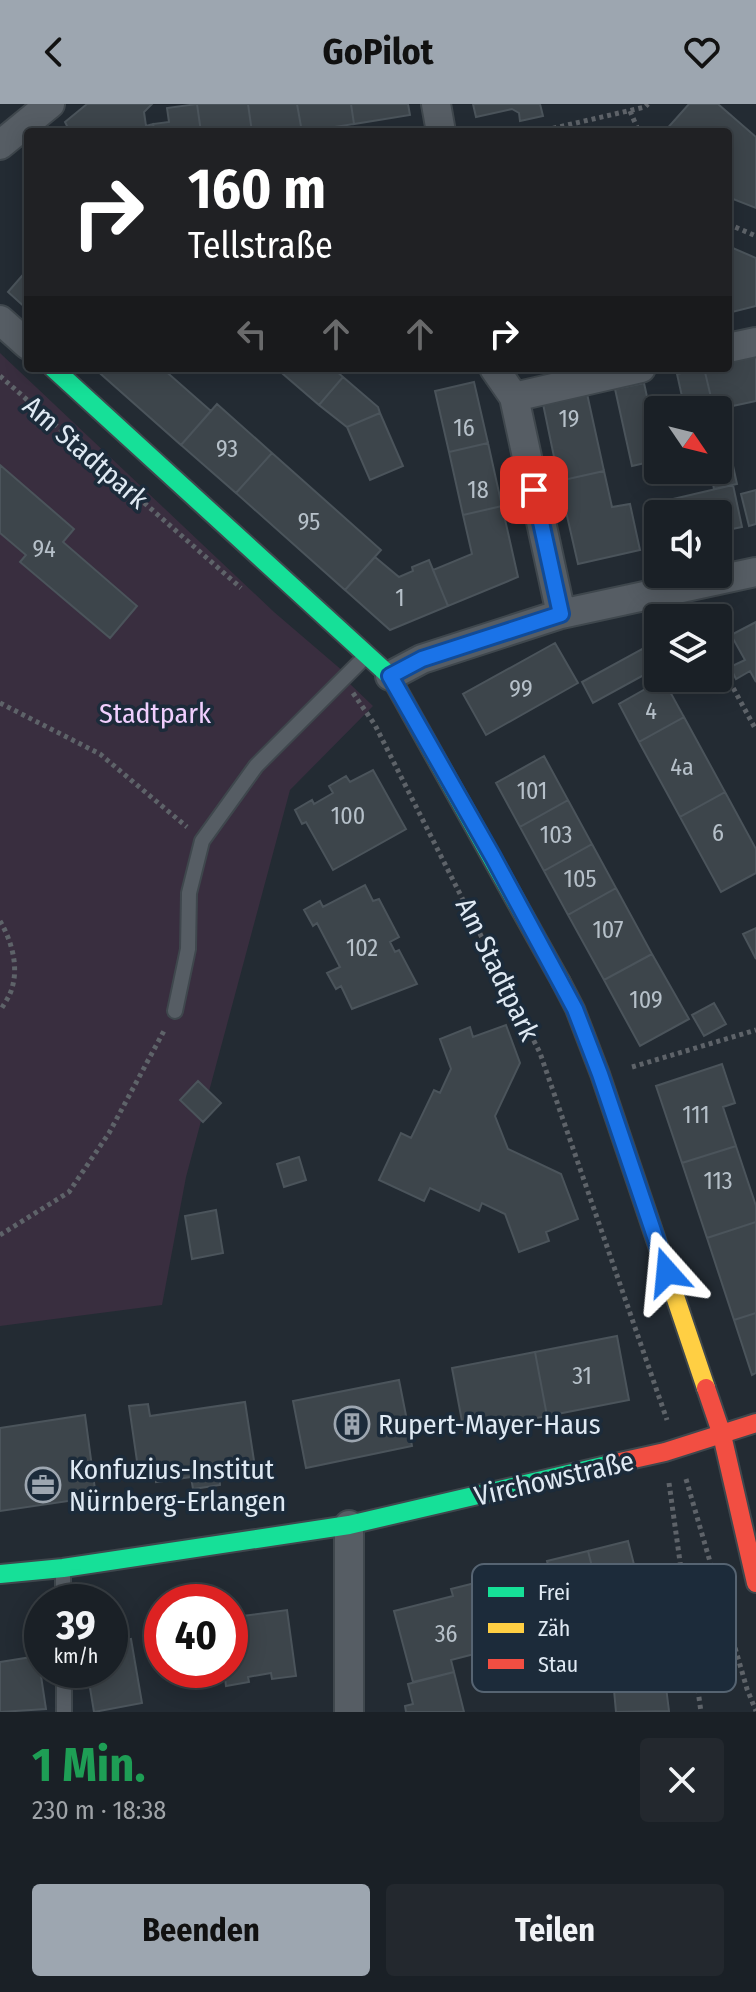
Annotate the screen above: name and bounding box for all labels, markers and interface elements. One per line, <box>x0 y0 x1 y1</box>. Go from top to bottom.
icon: back <box>32 30 76 74</box>
text: GoPilot <box>323 30 433 74</box>
icon: heart <box>680 30 724 74</box>
text: 160 m <box>188 156 326 223</box>
icon: right <box>56 160 160 264</box>
text: Tellstraße <box>188 224 333 268</box>
icon: left <box>230 312 274 356</box>
icon: ahead <box>314 312 358 356</box>
icon: ahead <box>398 312 442 356</box>
icon: right <box>482 312 526 356</box>
street label: Am Stadtpark <box>16 389 156 516</box>
north arrow <box>644 396 732 484</box>
map controls <box>644 396 732 692</box>
house number: 19 <box>558 405 580 433</box>
house number: 16 <box>453 414 475 442</box>
house number: 93 <box>216 435 238 463</box>
pin <box>500 456 568 524</box>
icon: arrive <box>512 468 556 512</box>
house number: 18 <box>467 476 489 504</box>
button: sound <box>644 500 732 588</box>
house number: 95 <box>298 508 320 536</box>
house number: 94 <box>32 535 56 563</box>
house number: 1 <box>395 584 405 612</box>
button: layers <box>644 604 732 692</box>
house number: 99 <box>509 675 533 703</box>
park label: Stadtpark <box>99 697 212 730</box>
house number: 4 <box>645 697 657 725</box>
house number: 4a <box>670 753 694 781</box>
house number: 101 <box>517 777 547 805</box>
house number: 100 <box>331 802 365 830</box>
house number: 6 <box>712 819 724 847</box>
house number: 103 <box>540 821 572 849</box>
house number: 105 <box>564 865 596 893</box>
street label: Am Stadtpark <box>449 892 547 1047</box>
house number: 107 <box>592 916 624 944</box>
house number: 102 <box>346 934 378 962</box>
house number: 109 <box>629 986 663 1014</box>
house number: 111 <box>682 1101 710 1129</box>
house number: 113 <box>703 1167 733 1195</box>
position arrow <box>625 1230 709 1314</box>
house number: 31 <box>572 1362 592 1390</box>
building icon: Rupert-Mayer-Haus <box>333 1405 371 1443</box>
place label: Rupert-Mayer-Haus <box>378 1408 601 1441</box>
street label: Virchowstraße <box>471 1444 637 1513</box>
place label: Konfuzius-Institut Nürnberg-Erlangen <box>69 1453 286 1518</box>
office icon: Konfuzius-Institut Nürnberg-Erlangen <box>24 1466 62 1504</box>
legend <box>472 1564 736 1692</box>
text: Frei <box>538 1579 570 1606</box>
speed limit sign: 40 <box>144 1584 248 1688</box>
text: 39 <box>56 1602 96 1650</box>
text: Zäh <box>538 1615 570 1642</box>
house number: 36 <box>435 1620 457 1648</box>
text: km/h <box>54 1644 98 1668</box>
text: Stau <box>538 1651 578 1678</box>
text: 1 Min. <box>32 1736 145 1794</box>
button: close <box>640 1738 724 1822</box>
text: 230 m · 18:38 <box>32 1795 166 1826</box>
button: Beenden <box>32 1884 370 1976</box>
button: Teilen <box>386 1884 724 1976</box>

